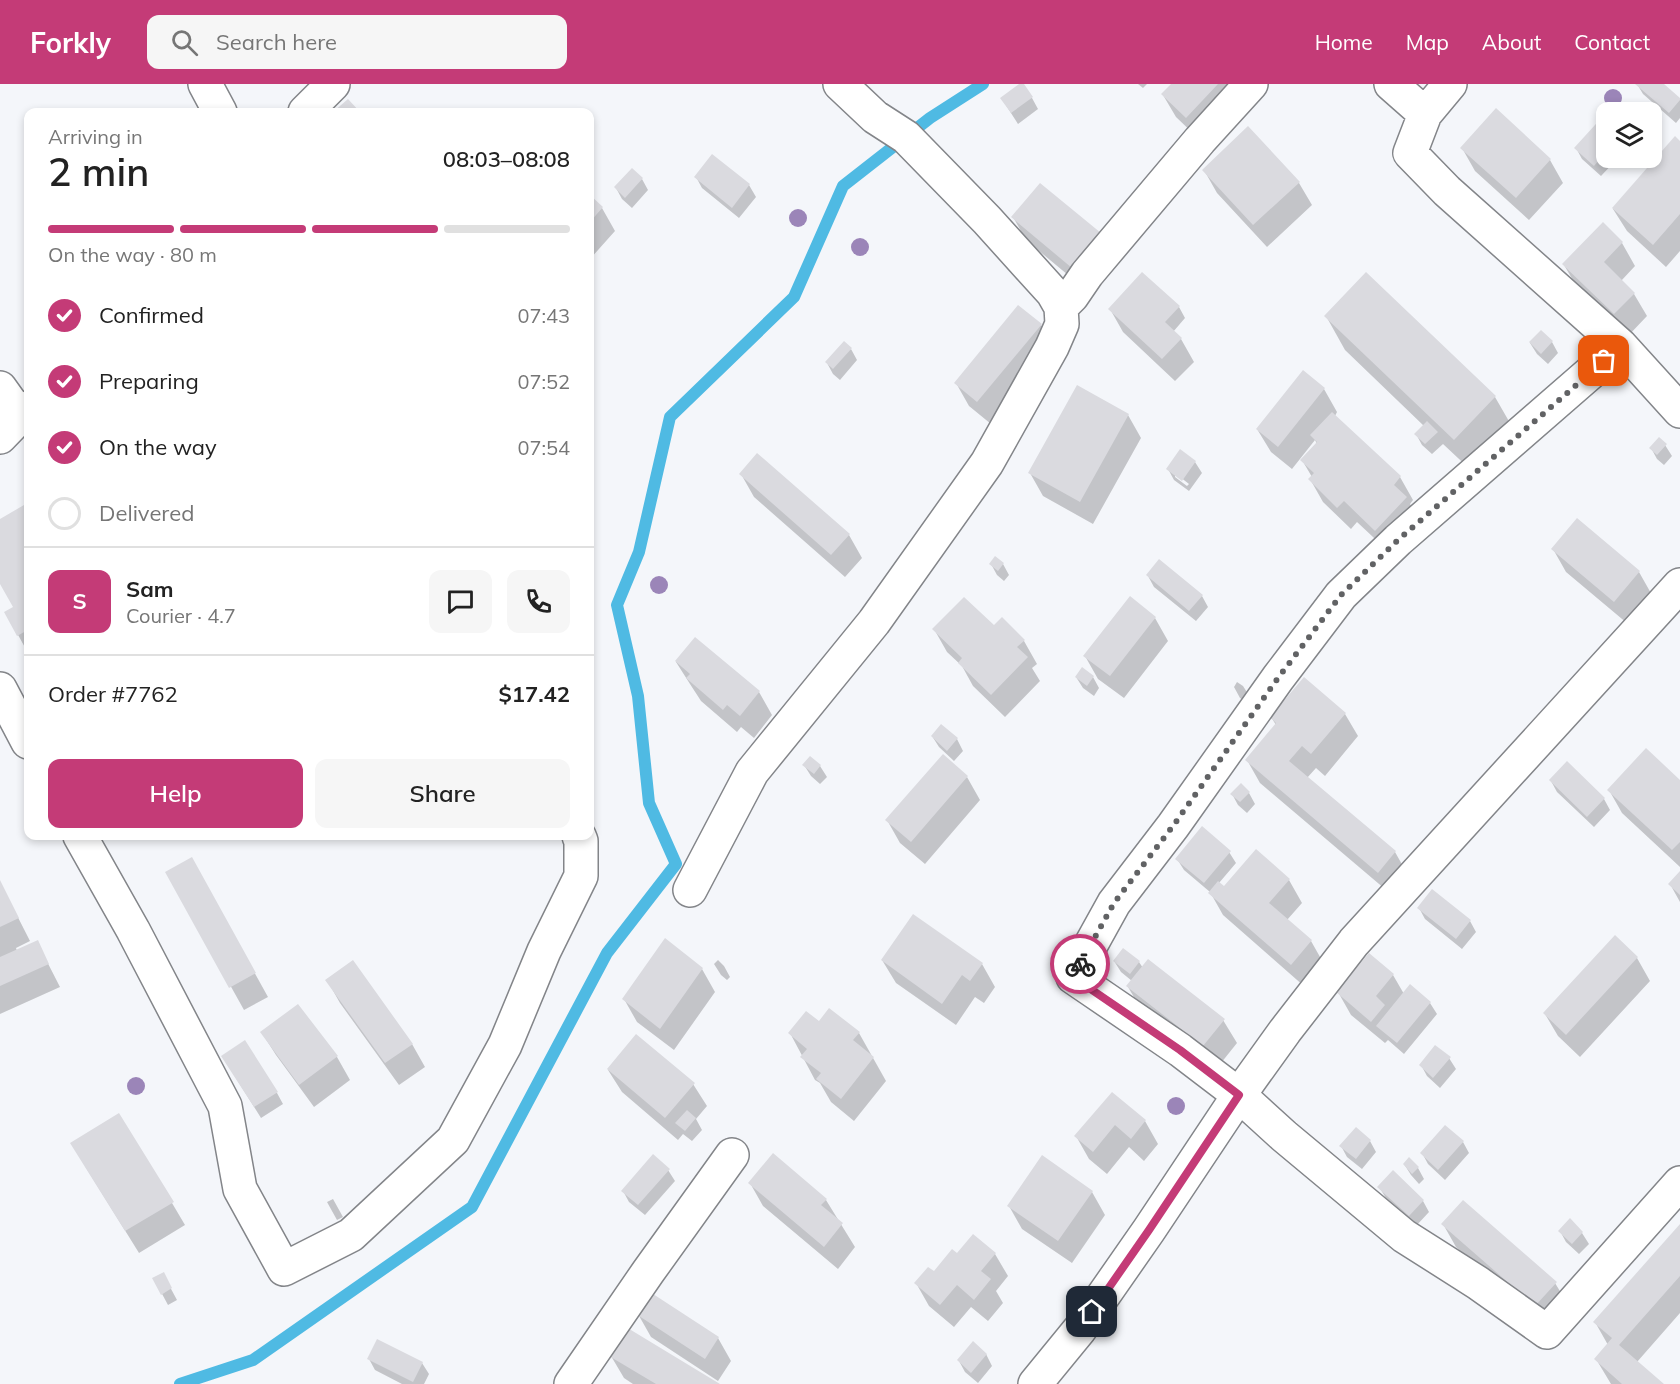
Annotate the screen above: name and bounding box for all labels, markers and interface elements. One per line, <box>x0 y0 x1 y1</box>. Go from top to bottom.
search box <box>147 15 567 69</box>
text: Forkly <box>30 25 111 60</box>
icon: search <box>168 26 201 59</box>
text: Search here <box>216 28 337 56</box>
text: Home <box>1315 29 1373 55</box>
text: Map <box>1406 29 1449 55</box>
text: About <box>1482 29 1541 55</box>
text: Contact <box>1574 29 1650 55</box>
map controls <box>1596 102 1662 168</box>
button: layers <box>1596 102 1662 168</box>
text: Arriving in <box>48 124 143 149</box>
text: 08:03–08:08 <box>443 145 570 173</box>
text: 2 min <box>48 147 149 196</box>
text: On the way · 80 m <box>48 242 217 267</box>
icon: check <box>48 299 81 332</box>
text: Confirmed <box>99 301 204 329</box>
text: 07:43 <box>517 303 570 328</box>
pin <box>1578 335 1629 386</box>
icon: bag <box>1587 344 1620 377</box>
icon: check <box>48 365 81 398</box>
text: Preparing <box>99 367 199 395</box>
text: 07:52 <box>517 369 570 394</box>
icon: check <box>48 431 81 464</box>
text: On the way <box>99 433 217 461</box>
text: 07:54 <box>517 435 570 460</box>
text: Delivered <box>99 499 194 527</box>
button: chat <box>429 570 492 633</box>
button: phone <box>507 570 570 633</box>
text: Sam <box>126 575 174 603</box>
text: S <box>72 587 87 615</box>
text: Courier · 4.7 <box>126 603 236 628</box>
text: Order #7762 <box>48 680 178 708</box>
text: $17.42 <box>499 680 570 708</box>
button: Help <box>48 759 303 828</box>
button: Share <box>315 759 570 828</box>
courier <box>1050 934 1110 994</box>
icon: bike <box>1064 948 1097 981</box>
pin <box>1066 1286 1117 1337</box>
icon: home <box>1075 1295 1108 1328</box>

